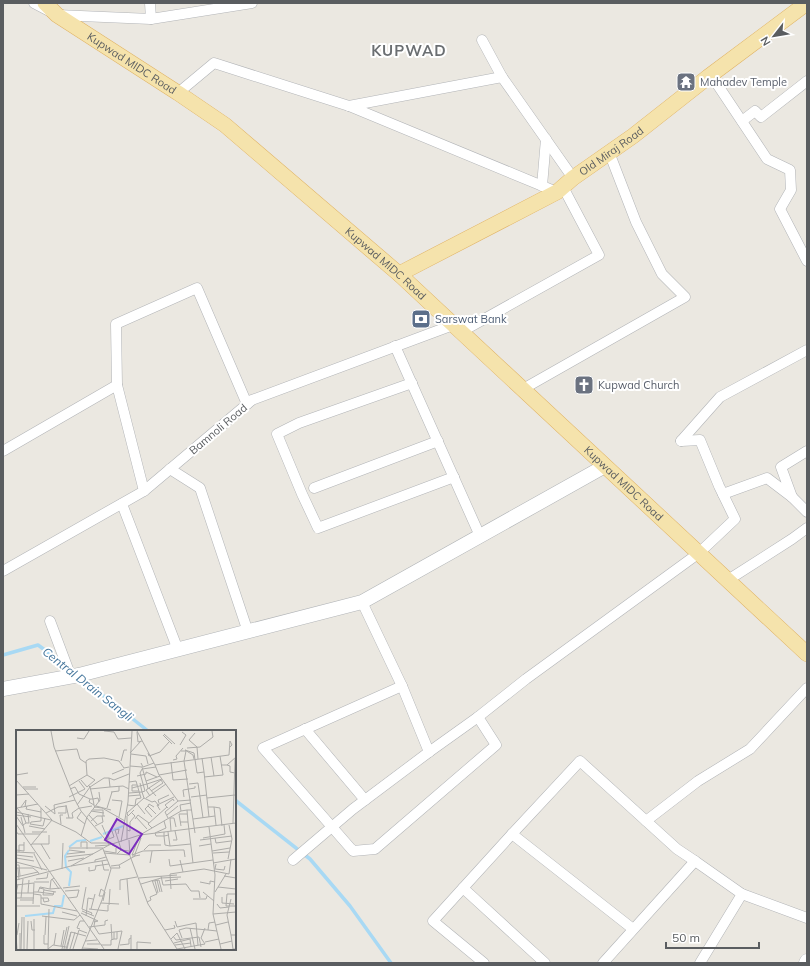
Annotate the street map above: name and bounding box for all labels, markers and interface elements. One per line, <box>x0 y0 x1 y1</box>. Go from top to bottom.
north arrow <box>754 16 794 56</box>
street label: Kupwad MIDC Road <box>85 29 179 97</box>
text: N <box>757 34 774 48</box>
district label: KUPWAD <box>371 41 447 60</box>
temple icon: Mahadev Temple <box>675 71 697 93</box>
place label: Mahadev Temple <box>700 75 787 89</box>
street label: Old Miraj Road <box>576 123 646 179</box>
street label: Kupwad MIDC Road <box>342 224 429 303</box>
bank icon: Sarswat Bank <box>410 308 432 330</box>
place label: Sarswat Bank <box>435 312 507 326</box>
church icon: Kupwad Church <box>573 374 595 396</box>
place label: Kupwad Church <box>598 378 679 392</box>
street label: Bamnoli Road <box>186 401 250 457</box>
street label: Kupwad MIDC Road <box>581 443 666 524</box>
water label: Central Drain Sangli <box>40 644 137 724</box>
inset map <box>16 730 236 950</box>
scale bar <box>666 924 759 950</box>
text: 50 m <box>672 930 700 945</box>

